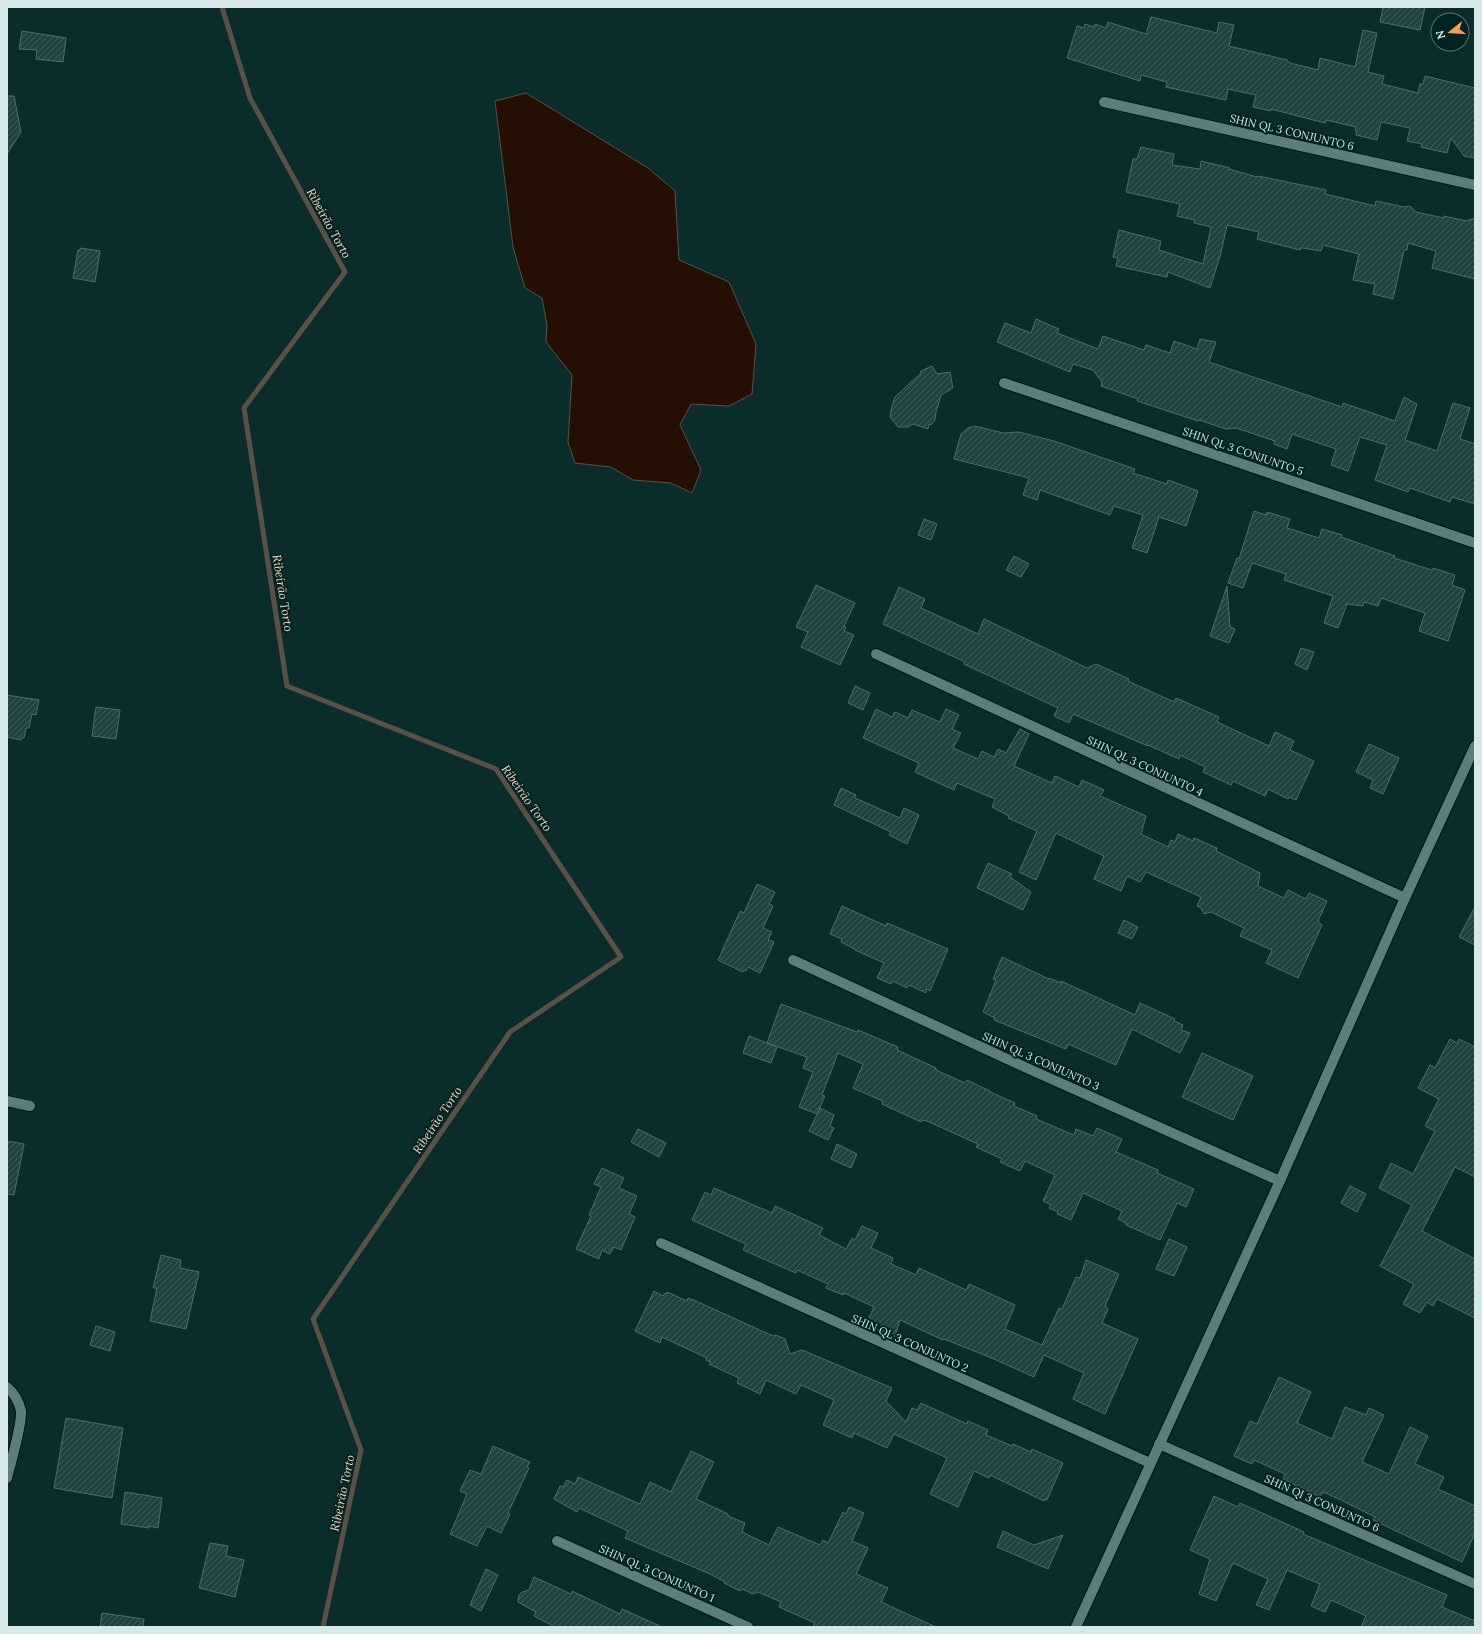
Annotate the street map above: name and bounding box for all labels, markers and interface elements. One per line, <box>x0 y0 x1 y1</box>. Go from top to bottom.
north arrow <box>1430 12 1470 52</box>
text: N <box>1432 28 1448 41</box>
street label: SHIN QL 3 CONJUNTO 6 <box>1228 111 1356 153</box>
water label: Ribeirão Torto <box>304 185 354 261</box>
street label: SHIN QL 3 CONJUNTO 5 <box>1181 424 1305 478</box>
water label: Ribeirão Torto <box>270 553 296 633</box>
street label: SHIN QL 3 CONJUNTO 4 <box>1085 733 1205 799</box>
water label: Ribeirão Torto <box>499 762 555 834</box>
street label: SHIN QL 3 CONJUNTO 3 <box>980 1029 1102 1093</box>
water label: Ribeirão Torto <box>409 1084 465 1156</box>
street label: SHIN QL 3 CONJUNTO 2 <box>849 1311 971 1375</box>
water label: Ribeirão Torto <box>327 1453 357 1533</box>
street label: SHIN QI 3 CONJUNTO 6 <box>1262 1471 1382 1535</box>
street label: SHIN QL 3 CONJUNTO 1 <box>597 1541 717 1605</box>

